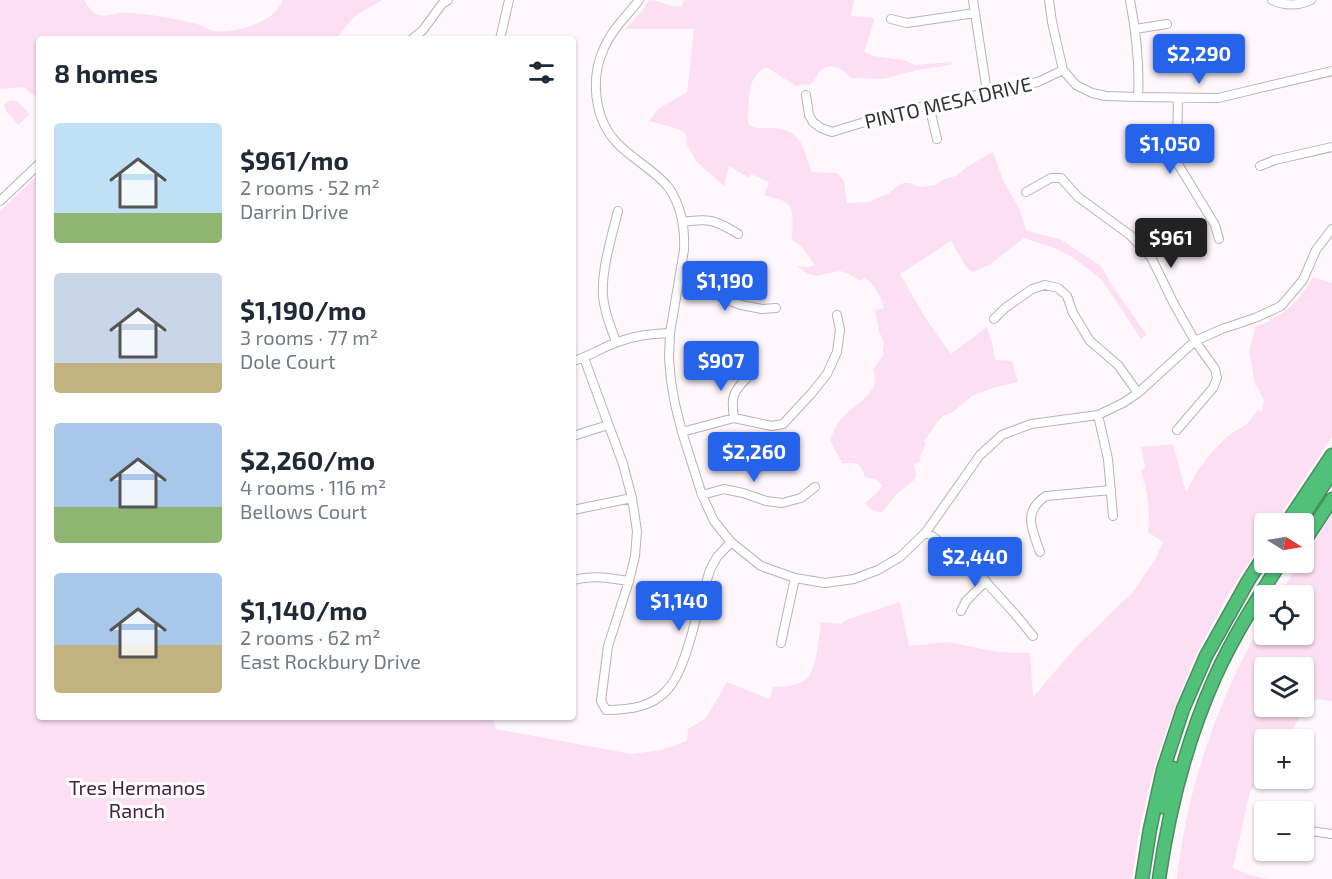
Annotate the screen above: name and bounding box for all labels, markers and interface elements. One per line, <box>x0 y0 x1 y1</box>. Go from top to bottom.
pin: $2,290 <box>1150 34 1248 85</box>
text: $2,290 <box>1167 41 1231 65</box>
icon: filters <box>525 56 558 89</box>
text: 8 homes <box>54 57 158 88</box>
street label: PINTO MESA DRIVE <box>862 71 1034 133</box>
pin: $1,050 <box>1121 124 1219 175</box>
text: $1,050 <box>1139 131 1201 155</box>
text: $961/mo <box>240 144 349 175</box>
icon: home <box>102 147 174 219</box>
text: 2 rooms · 52 m² <box>240 175 380 199</box>
text: Darrin Drive <box>240 199 349 223</box>
pin: $961 <box>1135 218 1207 269</box>
text: $961 <box>1149 225 1193 249</box>
pin: $1,190 <box>676 261 774 312</box>
text: $1,190 <box>696 268 754 292</box>
text: $1,190/mo <box>240 294 366 325</box>
icon: home <box>102 297 174 369</box>
text: 3 rooms · 77 m² <box>240 325 378 349</box>
pin: $907 <box>685 341 757 392</box>
text: $907 <box>698 348 744 372</box>
text: Dole Court <box>240 349 336 373</box>
pin: $2,260 <box>705 432 803 483</box>
text: $2,260 <box>722 439 786 463</box>
text: $2,260/mo <box>240 444 375 475</box>
icon: home <box>102 447 174 519</box>
text: 4 rooms · 116 m² <box>240 475 386 499</box>
text: Bellows Court <box>240 499 367 523</box>
north arrow <box>1254 513 1314 573</box>
map controls <box>1254 513 1314 861</box>
pin: $2,440 <box>926 537 1024 588</box>
text: $2,440 <box>942 544 1008 568</box>
pin: $1,140 <box>630 581 728 632</box>
button: locate <box>1254 585 1314 645</box>
text: $1,140 <box>650 588 708 612</box>
text: $1,140/mo <box>240 594 367 625</box>
icon: home <box>102 597 174 669</box>
text: 2 rooms · 62 m² <box>240 625 380 649</box>
text: East Rockbury Drive <box>240 649 421 673</box>
button: layers <box>1254 657 1314 717</box>
button: + <box>1254 729 1314 789</box>
park label: Tres Hermanos Ranch <box>69 775 205 822</box>
button: − <box>1254 801 1314 861</box>

